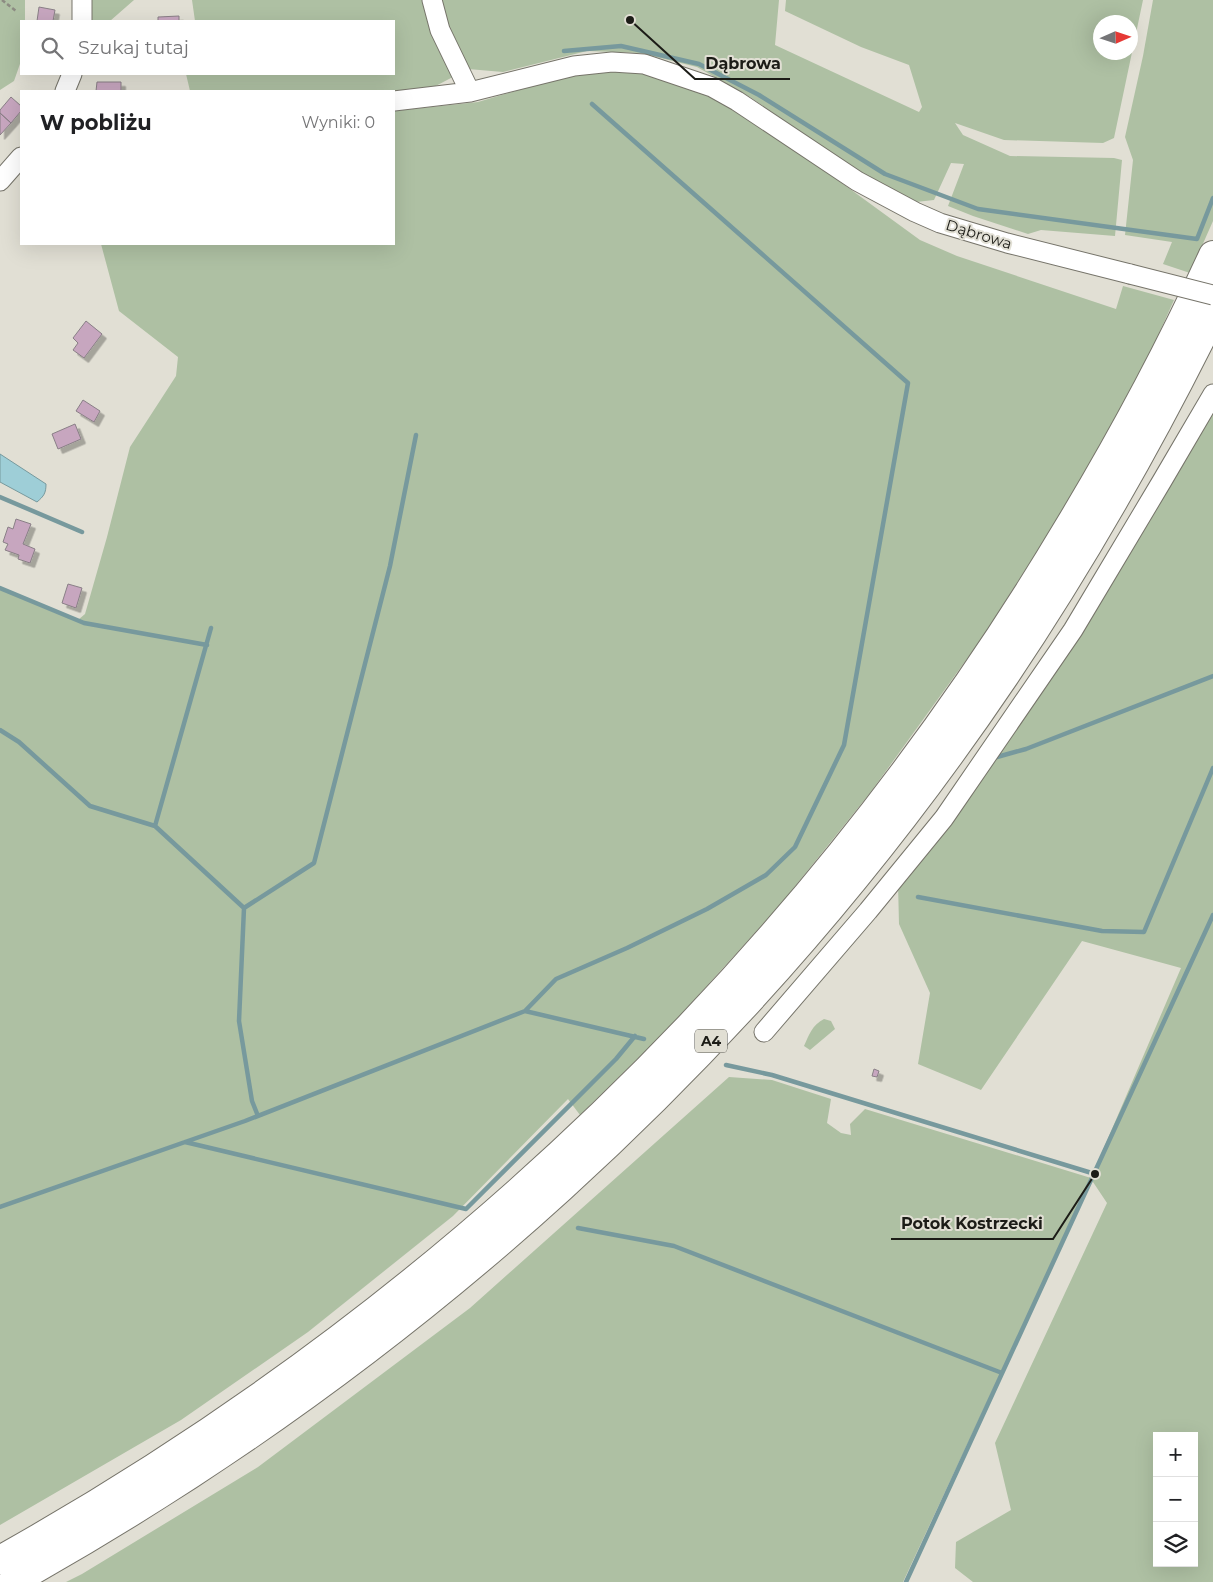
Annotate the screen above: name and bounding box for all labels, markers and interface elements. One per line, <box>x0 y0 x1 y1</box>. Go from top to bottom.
north arrow <box>1093 15 1138 60</box>
search box <box>20 20 395 75</box>
icon: search <box>38 34 66 62</box>
text: Szukaj tutaj <box>78 36 189 59</box>
callout: Dąbrowa <box>695 48 790 79</box>
text: Dąbrowa <box>705 54 781 74</box>
text: W pobliżu <box>40 110 152 135</box>
text: Wyniki: 0 <box>301 113 375 132</box>
street label: Dąbrowa <box>944 215 1014 253</box>
road number: A4 <box>695 1030 727 1052</box>
callout: Potok Kostrzecki <box>891 1208 1053 1239</box>
text: Potok Kostrzecki <box>901 1214 1043 1233</box>
map controls <box>1153 1432 1198 1567</box>
button: + <box>1153 1432 1198 1477</box>
button: − <box>1153 1477 1198 1522</box>
button: layers <box>1153 1522 1198 1567</box>

